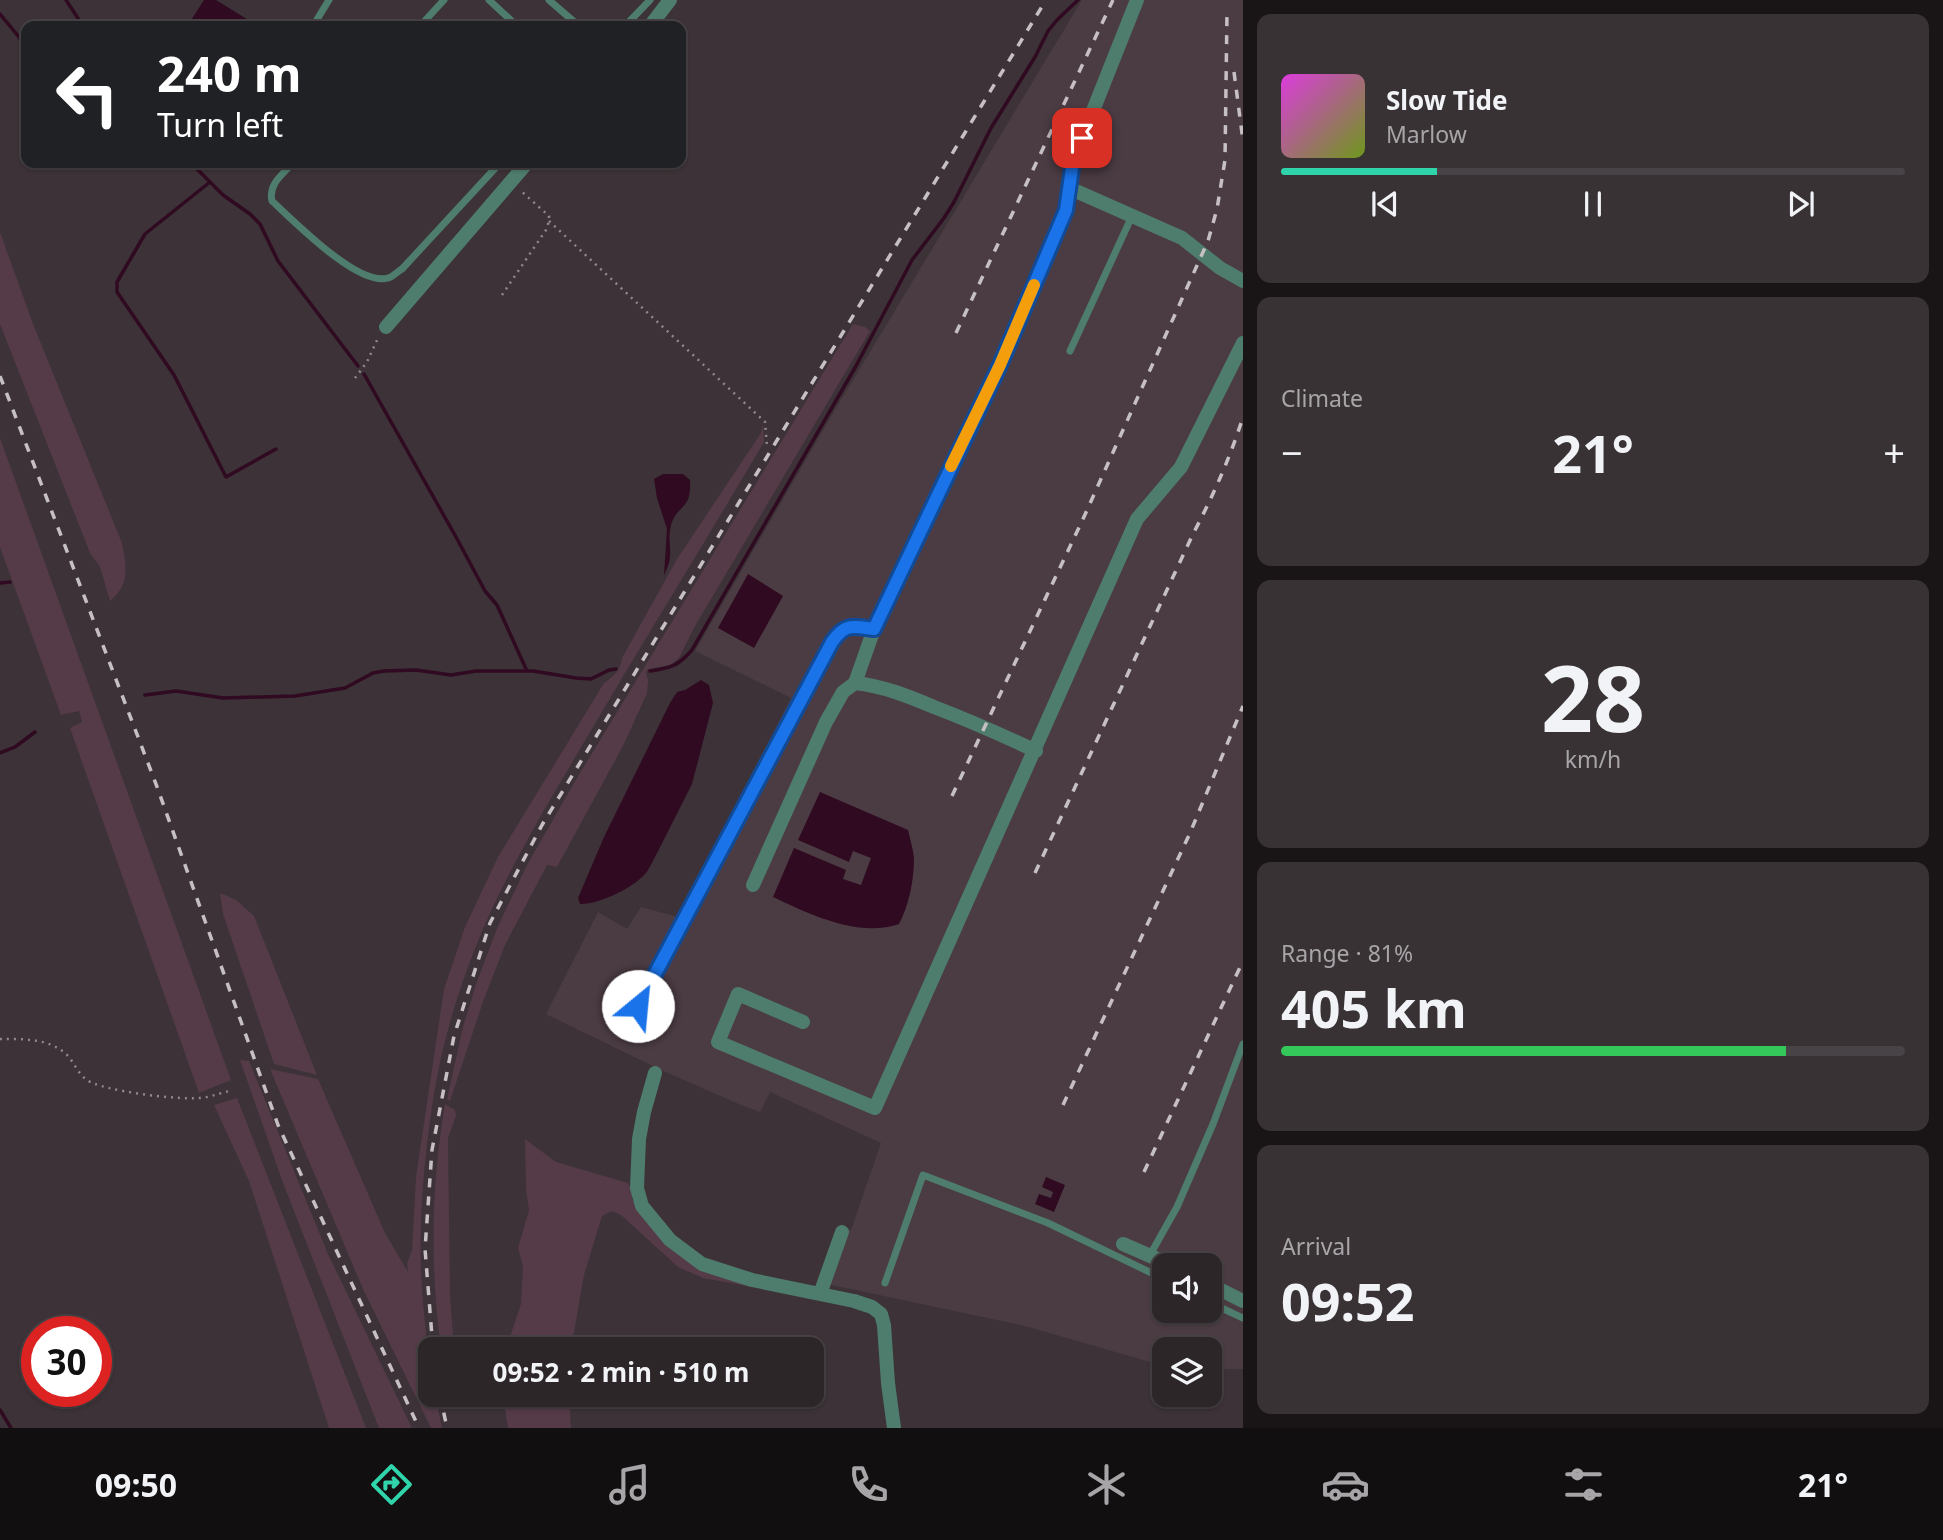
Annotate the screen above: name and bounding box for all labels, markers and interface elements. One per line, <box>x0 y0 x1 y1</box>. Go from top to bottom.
text: 240 m <box>157 40 302 106</box>
icon: left <box>42 49 133 140</box>
text: Slow Tide <box>1386 82 1508 118</box>
text: Turn left <box>157 103 283 146</box>
pin <box>1052 108 1112 168</box>
text: Marlow <box>1386 118 1467 150</box>
icon: arrive <box>1063 119 1101 157</box>
icon: previous <box>1366 185 1404 223</box>
icon: pause <box>1574 185 1612 223</box>
icon: next <box>1782 185 1820 223</box>
text: Climate <box>1281 382 1363 414</box>
text: 21° <box>1552 417 1634 488</box>
text: − <box>1281 426 1303 478</box>
text: + <box>1883 426 1905 478</box>
text: 28 <box>1541 635 1645 759</box>
text: km/h <box>1565 743 1621 775</box>
text: Range · 81% <box>1281 937 1413 969</box>
position arrow <box>601 969 675 1043</box>
text: 405 km <box>1281 972 1467 1043</box>
text: Arrival <box>1281 1230 1351 1262</box>
map controls <box>1152 1253 1222 1407</box>
button: sound <box>1152 1253 1222 1323</box>
text: 09:52 <box>1281 1265 1415 1336</box>
speed limit sign: 30 <box>21 1316 112 1407</box>
button: layers <box>1152 1337 1222 1407</box>
text: 09:52 · 2 min · 510 m <box>493 1354 749 1390</box>
icon: directions <box>367 1460 416 1509</box>
icon: music <box>605 1460 654 1509</box>
icon: phone <box>844 1460 893 1509</box>
icon: climate <box>1082 1460 1131 1509</box>
icon: car <box>1321 1460 1370 1509</box>
icon: filters <box>1559 1460 1608 1509</box>
text: 09:50 <box>95 1463 177 1506</box>
text: 21° <box>1798 1463 1848 1506</box>

